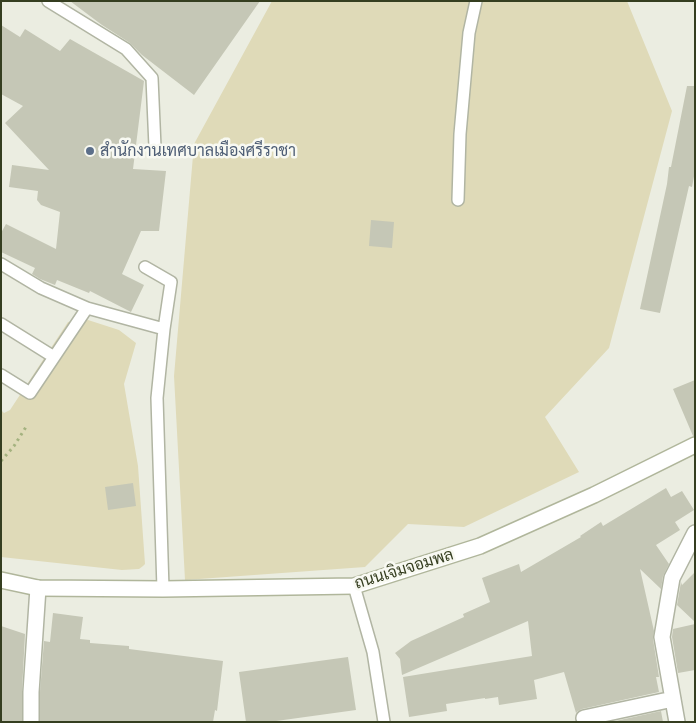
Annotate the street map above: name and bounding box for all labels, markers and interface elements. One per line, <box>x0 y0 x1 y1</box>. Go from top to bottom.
place label: สำนักงานเทศบาลเมืองศรีราชา <box>100 141 296 161</box>
marker: สำนักงานเทศบาลเมืองศรีราชา <box>84 145 96 157</box>
street label: ถนนเจิมจอมพล <box>352 545 456 593</box>

